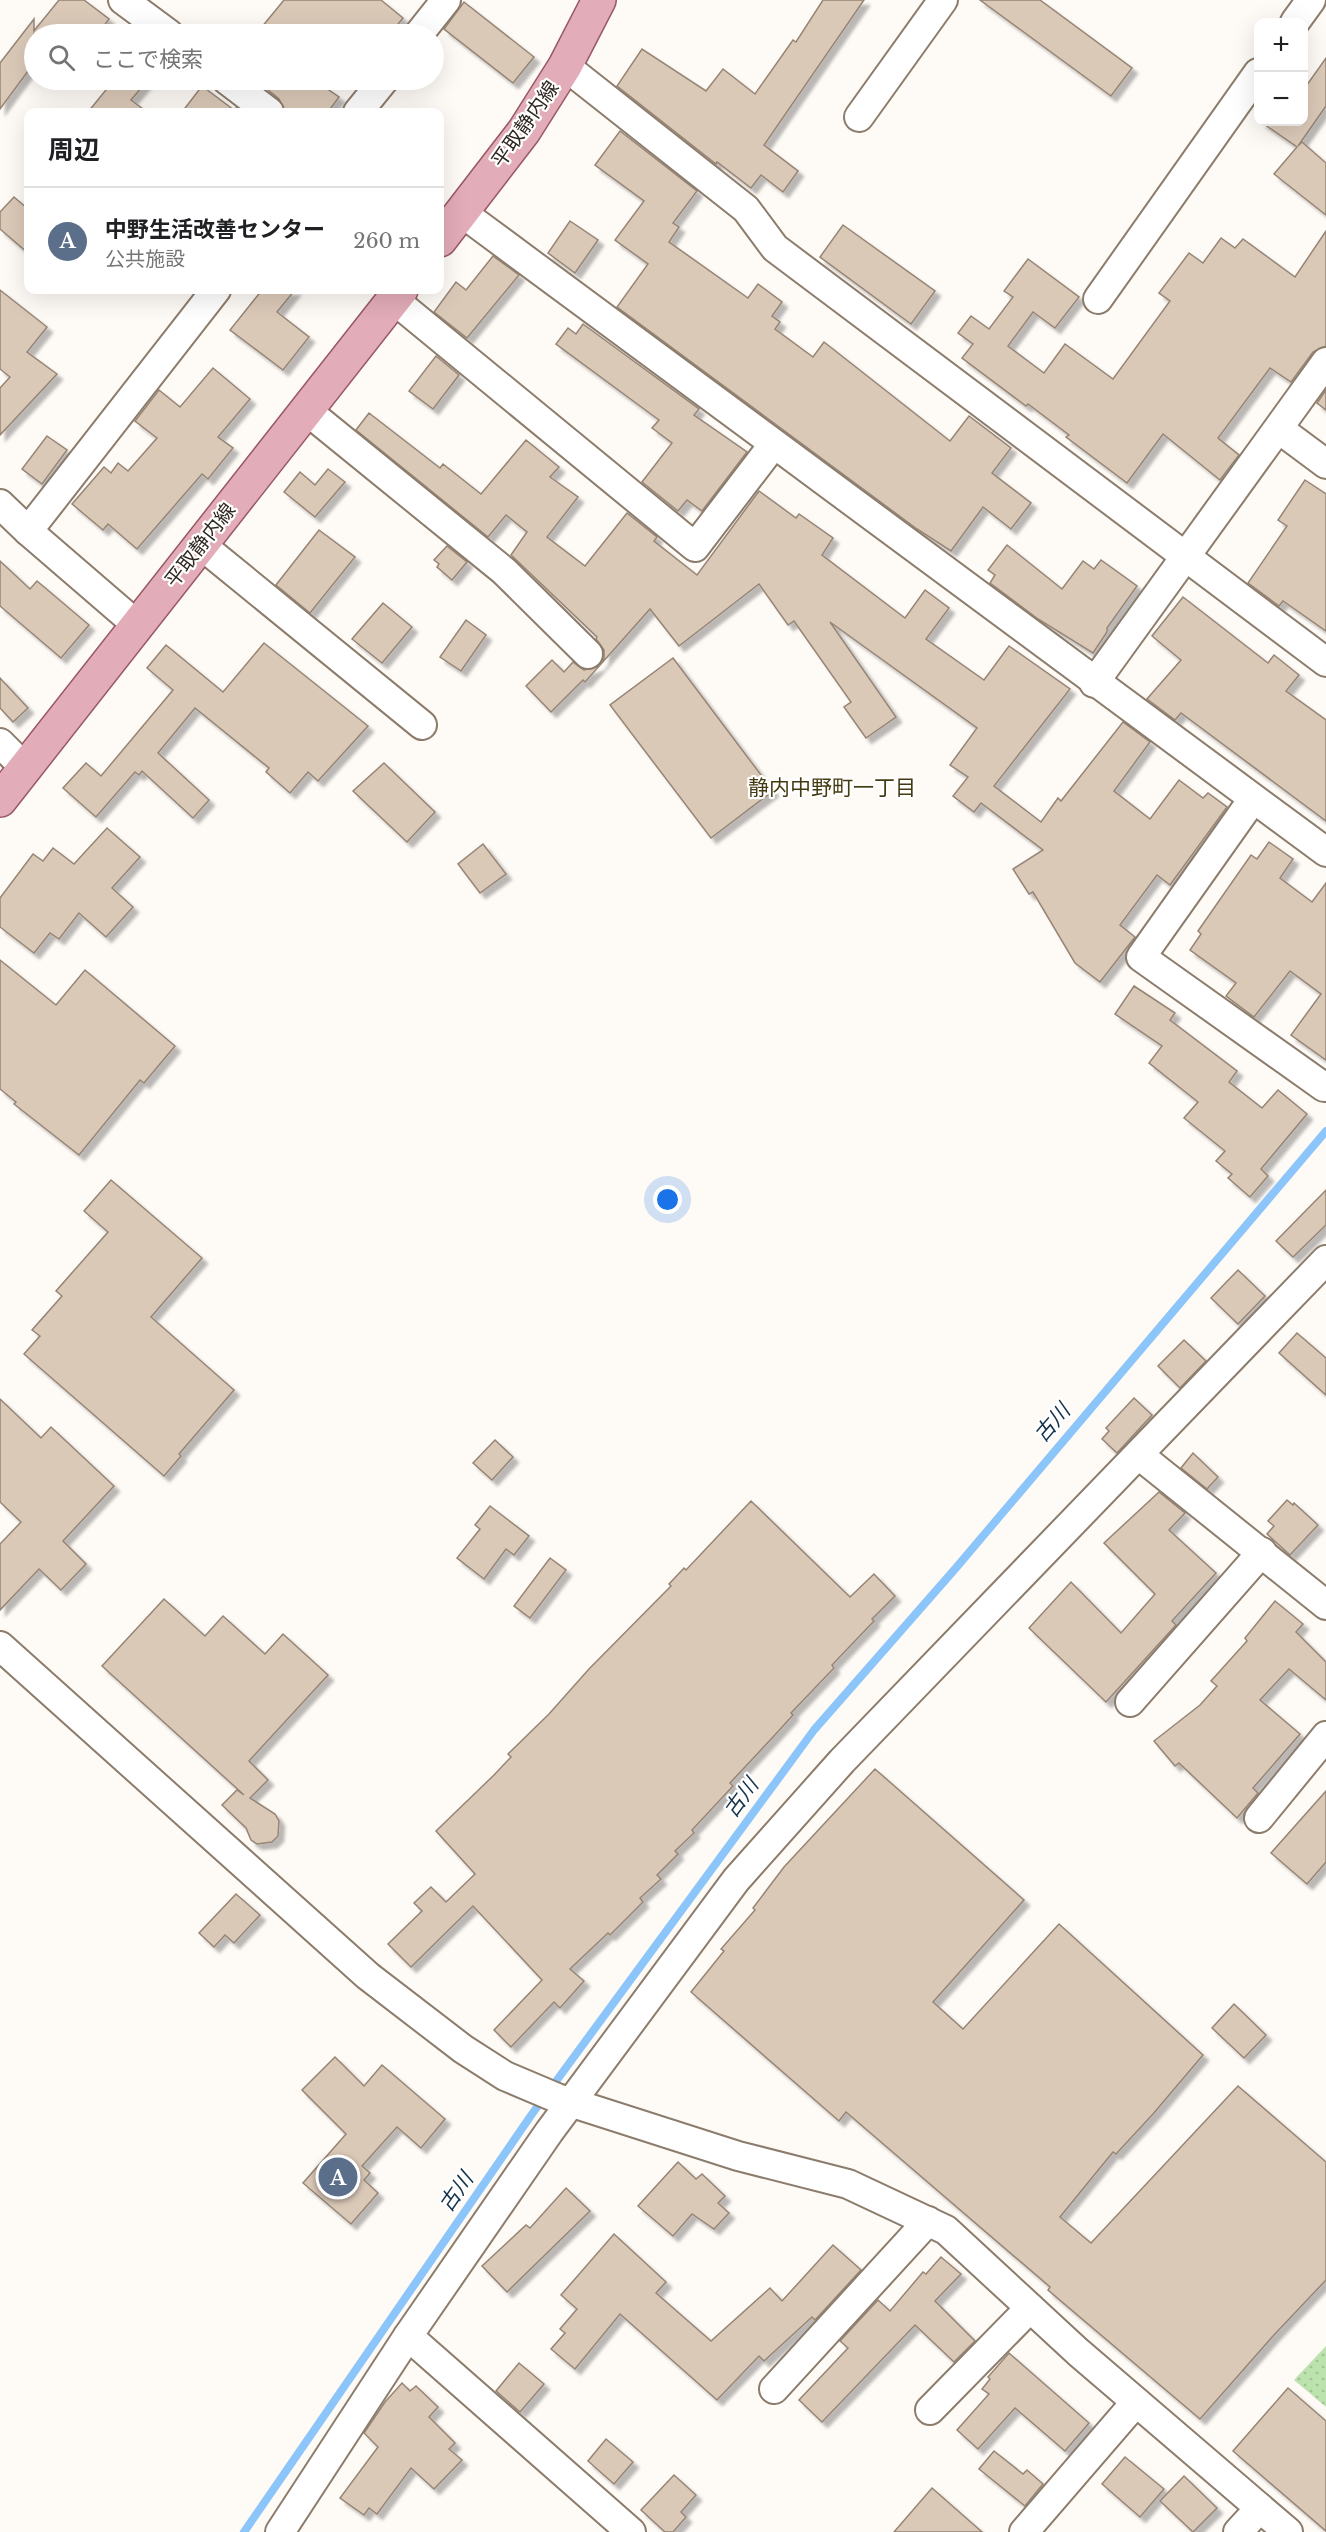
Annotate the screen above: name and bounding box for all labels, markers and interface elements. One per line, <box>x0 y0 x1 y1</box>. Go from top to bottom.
map controls <box>1254 18 1308 126</box>
button: + <box>1254 18 1308 72</box>
search box <box>24 24 444 90</box>
icon: search <box>45 41 78 74</box>
text: ここで検索 <box>93 46 203 73</box>
button: − <box>1254 72 1308 126</box>
street label: 平取静内線 <box>486 76 564 172</box>
text: 周辺 <box>48 134 100 166</box>
text: 中野生活改善センター <box>105 216 325 243</box>
text: A <box>59 229 76 253</box>
text: 260 m <box>353 229 420 253</box>
text: 公共施設 <box>105 247 185 271</box>
street label: 平取静内線 <box>160 498 240 592</box>
district label: 静内中野町一丁目 <box>748 775 916 801</box>
your location <box>653 1185 682 1214</box>
water label: 古川 <box>1028 1397 1077 1447</box>
water label: 古川 <box>718 1772 765 1823</box>
pin: A <box>318 2154 358 2200</box>
water label: 古川 <box>433 2166 480 2217</box>

